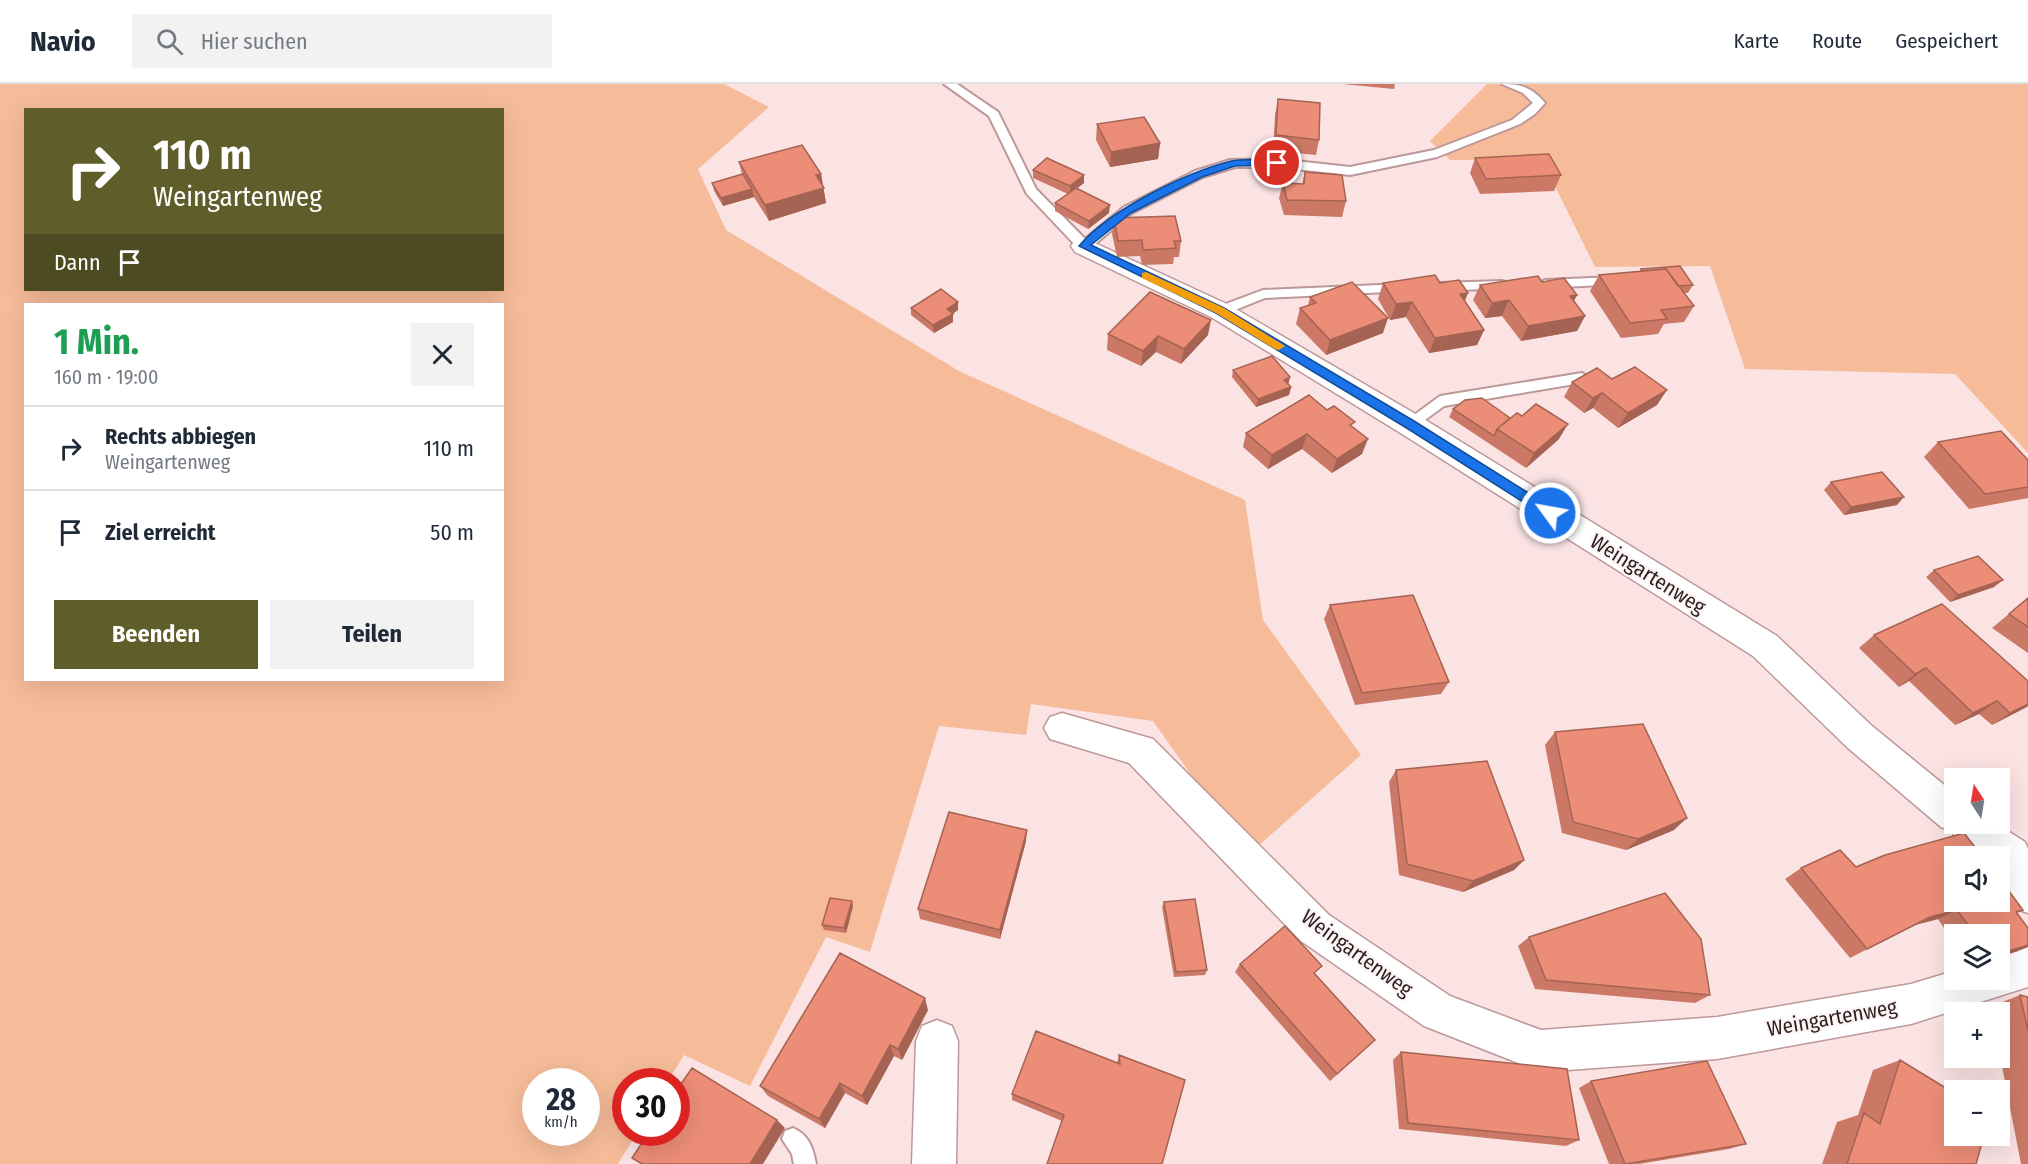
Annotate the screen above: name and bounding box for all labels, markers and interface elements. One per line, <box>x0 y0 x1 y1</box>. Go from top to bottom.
search box <box>132 14 552 68</box>
text: Navio <box>30 25 96 58</box>
icon: search <box>153 25 186 58</box>
text: Hier suchen <box>201 28 308 55</box>
text: Karte <box>1734 28 1779 54</box>
text: Route <box>1812 28 1862 54</box>
text: Gespeichert <box>1895 28 1998 54</box>
text: 110 m <box>153 130 252 180</box>
icon: right <box>54 132 132 210</box>
pin <box>1251 137 1302 188</box>
icon: arrive <box>1260 146 1293 179</box>
text: Weingartenweg <box>153 181 322 213</box>
icon: arrive <box>113 246 146 279</box>
text: Dann <box>54 249 101 276</box>
text: 1 Min. <box>54 320 139 364</box>
button: close <box>411 323 474 386</box>
text: 160 m · 19:00 <box>54 365 158 389</box>
text: Rechts abbiegen <box>105 423 256 450</box>
icon: right <box>54 432 87 465</box>
text: 110 m <box>424 435 474 462</box>
text: Weingartenweg <box>105 450 230 474</box>
position arrow <box>1518 481 1582 545</box>
icon: arrive <box>54 516 87 549</box>
text: Ziel erreicht <box>105 519 216 546</box>
text: 50 m <box>430 519 474 546</box>
street label: Weingartenweg <box>1585 528 1711 620</box>
button: Beenden <box>54 600 258 669</box>
button: Teilen <box>270 600 474 669</box>
north arrow <box>1944 768 2010 834</box>
map controls <box>1944 768 2010 1146</box>
button: sound <box>1944 846 2010 912</box>
street label: Weingartenweg <box>1296 904 1418 1002</box>
button: layers <box>1944 924 2010 990</box>
street label: Weingartenweg <box>1765 994 1899 1042</box>
button: + <box>1944 1002 2010 1068</box>
speed limit sign: 30 <box>612 1068 690 1146</box>
button: − <box>1944 1080 2010 1146</box>
text: 28 <box>546 1082 576 1118</box>
text: km/h <box>544 1113 578 1131</box>

